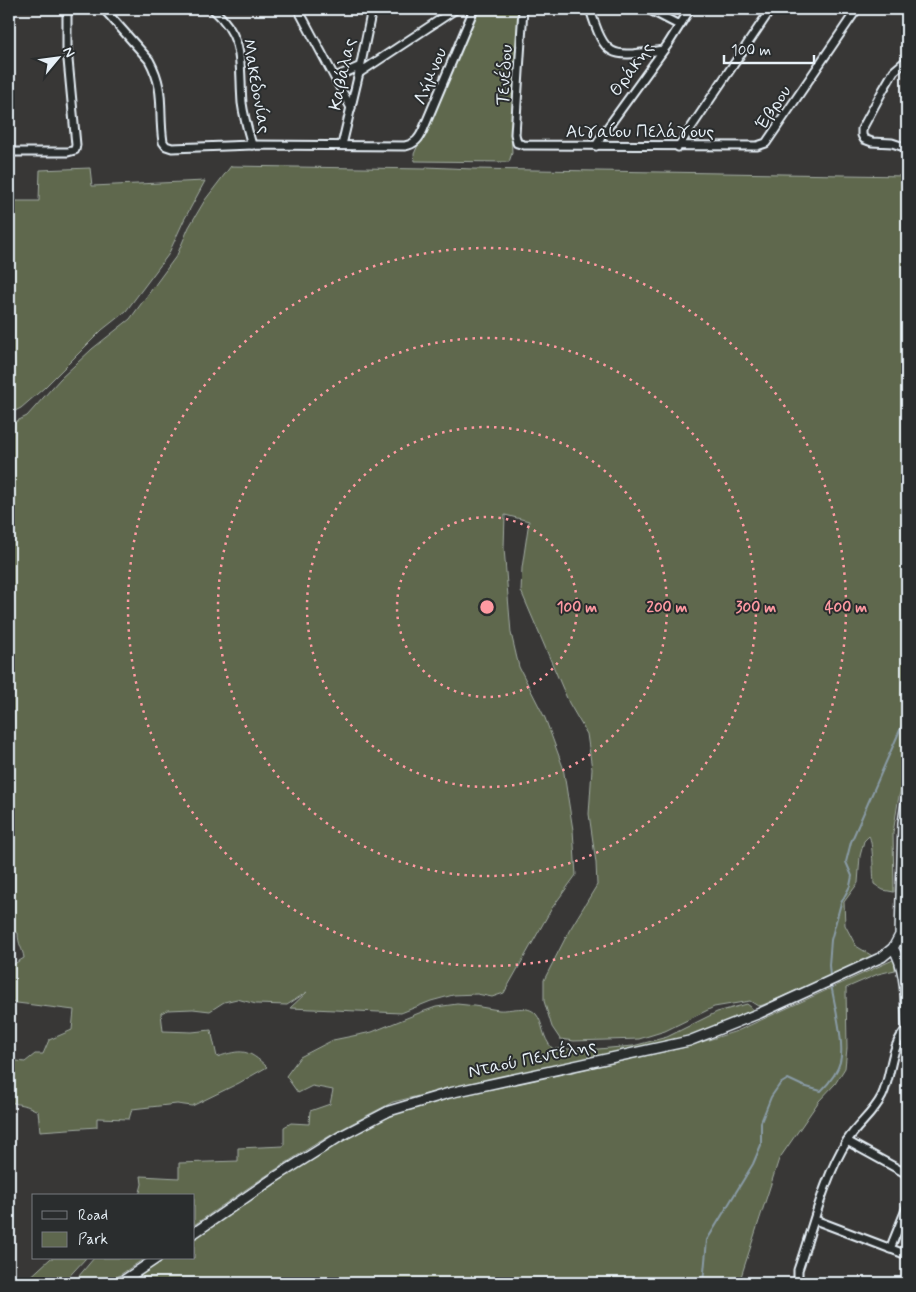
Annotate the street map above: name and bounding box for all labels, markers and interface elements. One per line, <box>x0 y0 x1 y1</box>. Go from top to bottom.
north arrow <box>32 32 82 82</box>
scale bar <box>724 32 814 64</box>
street label: Καβάλας <box>324 36 362 112</box>
street label: Μακεδονίας <box>236 37 276 136</box>
street label: Θράκης <box>604 38 660 102</box>
text: 100 m <box>731 41 771 61</box>
text: N <box>58 44 79 61</box>
street label: Λήμνου <box>409 44 453 109</box>
street label: Τενέδου <box>490 44 519 106</box>
street label: Έβρου <box>750 81 797 134</box>
street label: Αιγαίου Πελάγους <box>566 120 714 144</box>
centre of rings <box>478 598 496 616</box>
text: 100 m <box>557 598 597 618</box>
text: 200 m <box>647 598 688 618</box>
text: 300 m <box>736 598 776 618</box>
text: 400 m <box>825 598 867 618</box>
street label: Νταού Πεντέλης <box>466 1033 599 1084</box>
legend <box>32 1194 195 1260</box>
text: Road <box>78 1206 108 1226</box>
text: Park <box>78 1230 108 1250</box>

